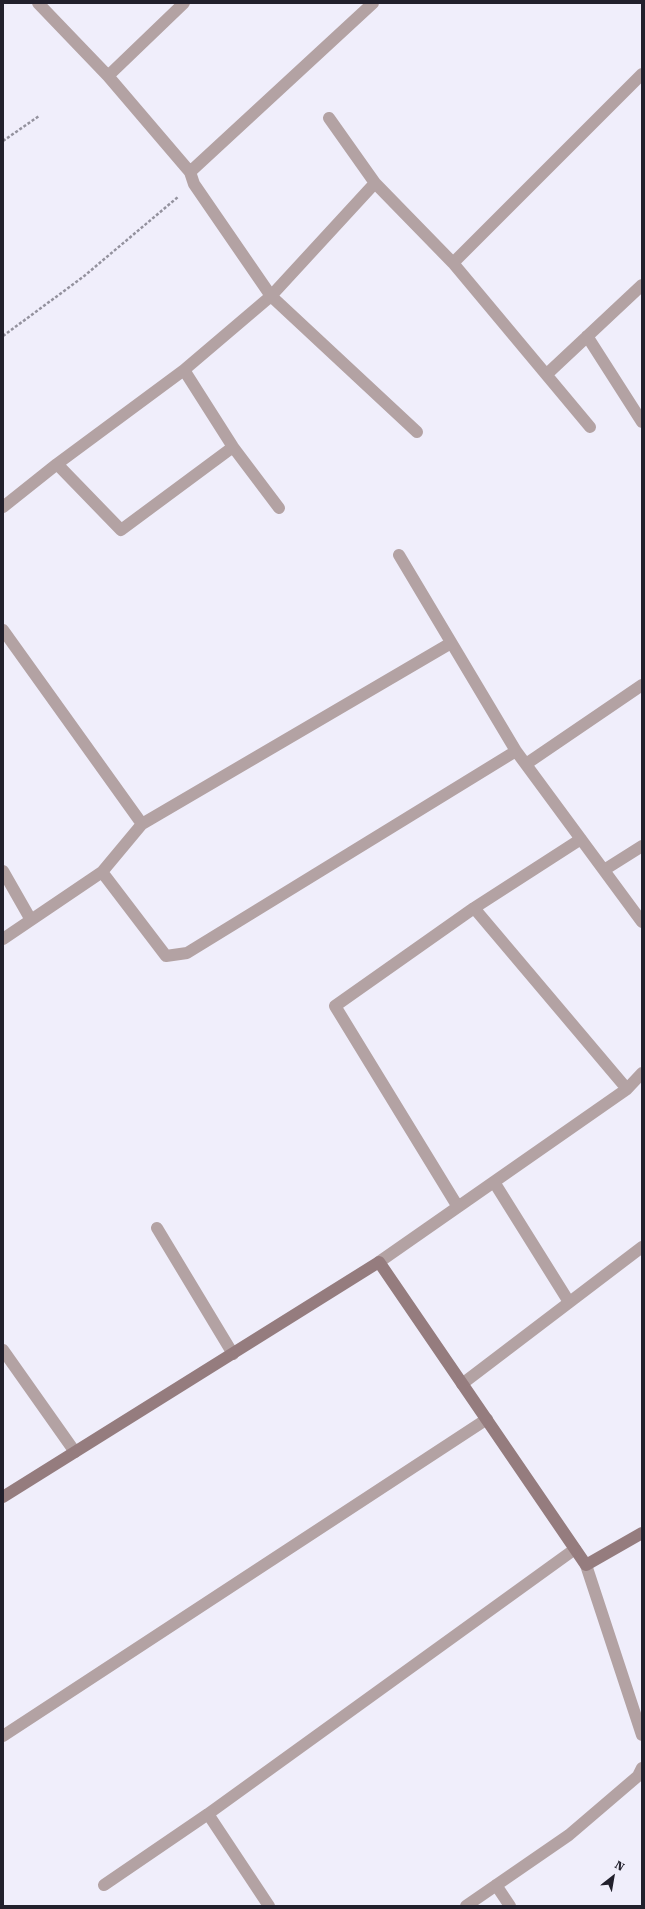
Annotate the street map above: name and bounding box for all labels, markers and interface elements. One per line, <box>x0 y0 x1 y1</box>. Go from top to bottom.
north arrow <box>593 1857 633 1897</box>
text: N <box>612 1859 626 1874</box>

